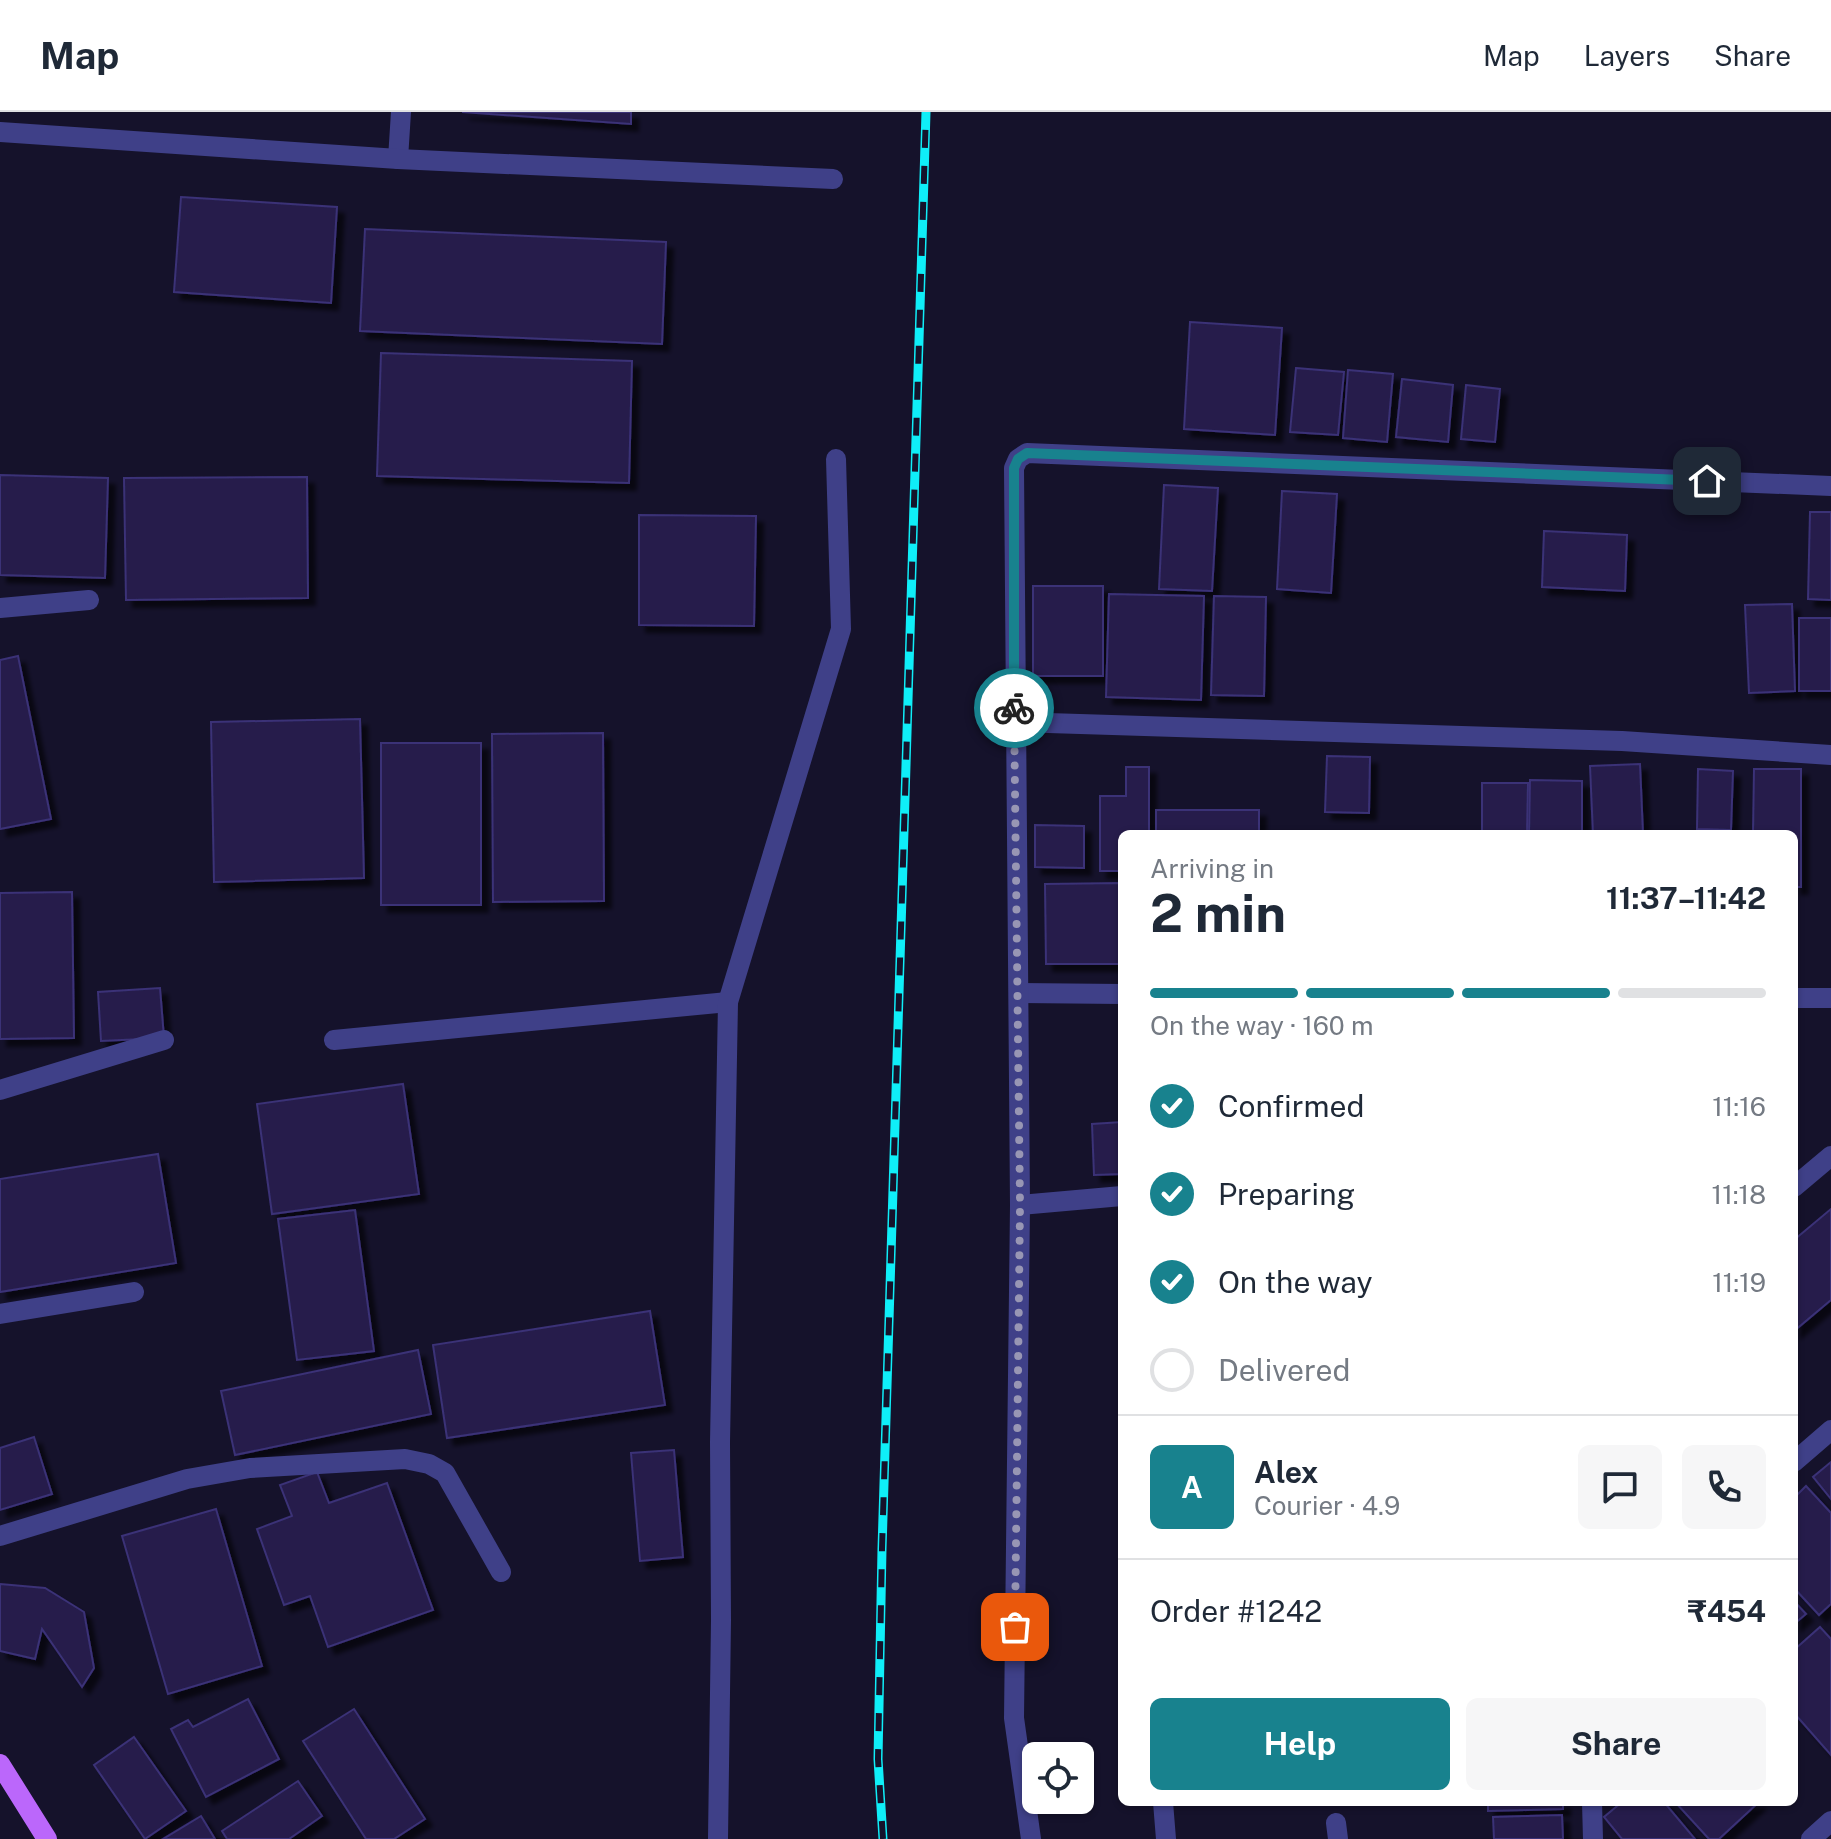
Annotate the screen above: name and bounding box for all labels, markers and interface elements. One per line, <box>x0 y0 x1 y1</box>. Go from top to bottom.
text: Map <box>40 33 119 78</box>
text: Map <box>1483 39 1540 72</box>
text: Layers <box>1584 39 1670 72</box>
text: Share <box>1714 39 1791 72</box>
pin <box>1673 447 1741 515</box>
icon: home <box>1685 459 1729 503</box>
courier <box>974 668 1054 748</box>
icon: bike <box>992 686 1036 730</box>
text: Arriving in <box>1150 853 1274 884</box>
text: 11:37–11:42 <box>1606 880 1766 916</box>
text: 2 min <box>1150 883 1286 944</box>
text: On the way · 160 m <box>1150 1010 1374 1041</box>
icon: check <box>1150 1084 1194 1128</box>
text: Confirmed <box>1218 1088 1364 1124</box>
text: 11:16 <box>1712 1091 1766 1122</box>
icon: check <box>1150 1172 1194 1216</box>
text: Preparing <box>1218 1176 1355 1212</box>
text: 11:18 <box>1712 1179 1766 1210</box>
icon: check <box>1150 1260 1194 1304</box>
text: On the way <box>1218 1264 1372 1300</box>
text: 11:19 <box>1712 1267 1766 1298</box>
text: Delivered <box>1218 1352 1350 1388</box>
button: chat <box>1578 1445 1662 1529</box>
button: phone <box>1682 1445 1766 1529</box>
text: Alex <box>1254 1454 1318 1490</box>
text: A <box>1181 1469 1203 1505</box>
text: Courier · 4.9 <box>1254 1490 1400 1521</box>
pin <box>981 1593 1049 1661</box>
text: Order #1242 <box>1150 1593 1322 1629</box>
text: ₹454 <box>1687 1593 1766 1629</box>
icon: bag <box>993 1605 1037 1649</box>
button: Help <box>1150 1698 1450 1790</box>
button: Share <box>1466 1698 1766 1790</box>
map controls <box>1022 1742 1094 1814</box>
button: locate <box>1022 1742 1094 1814</box>

